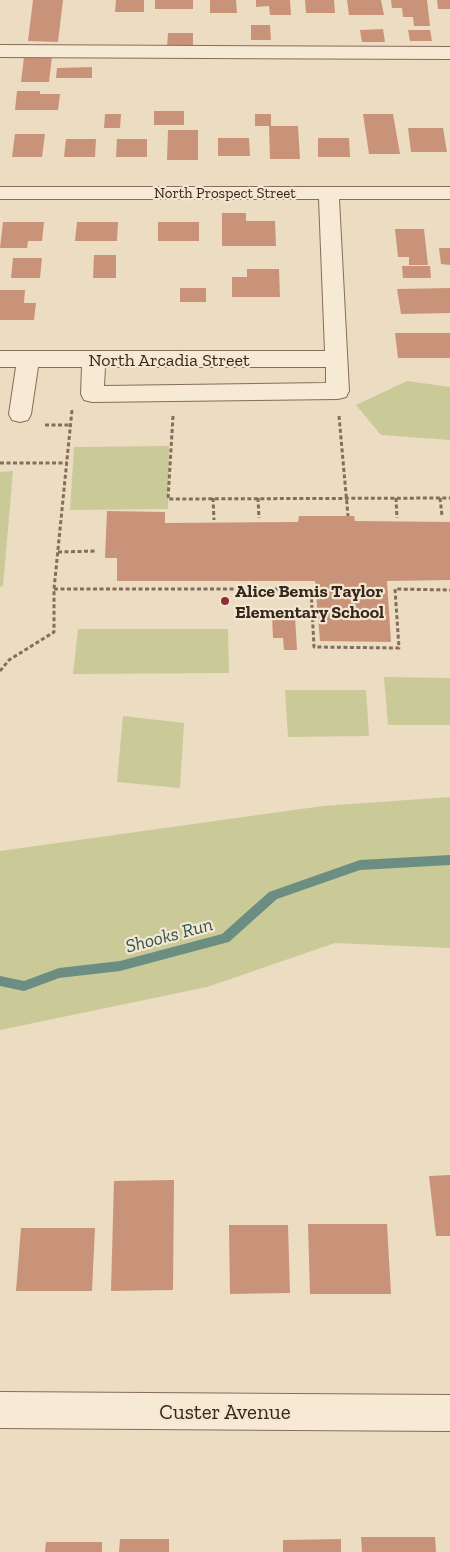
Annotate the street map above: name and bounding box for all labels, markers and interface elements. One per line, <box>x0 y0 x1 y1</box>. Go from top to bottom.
street label: North Prospect Street <box>154 184 296 202</box>
street label: North Arcadia Street <box>88 349 250 371</box>
place label: Alice Bemis Taylor Elementary School <box>235 580 384 623</box>
marker: Alice Bemis Taylor Elementary School <box>219 595 231 607</box>
water label: Shooks Run <box>123 912 215 958</box>
street label: Custer Avenue <box>159 1399 291 1424</box>

